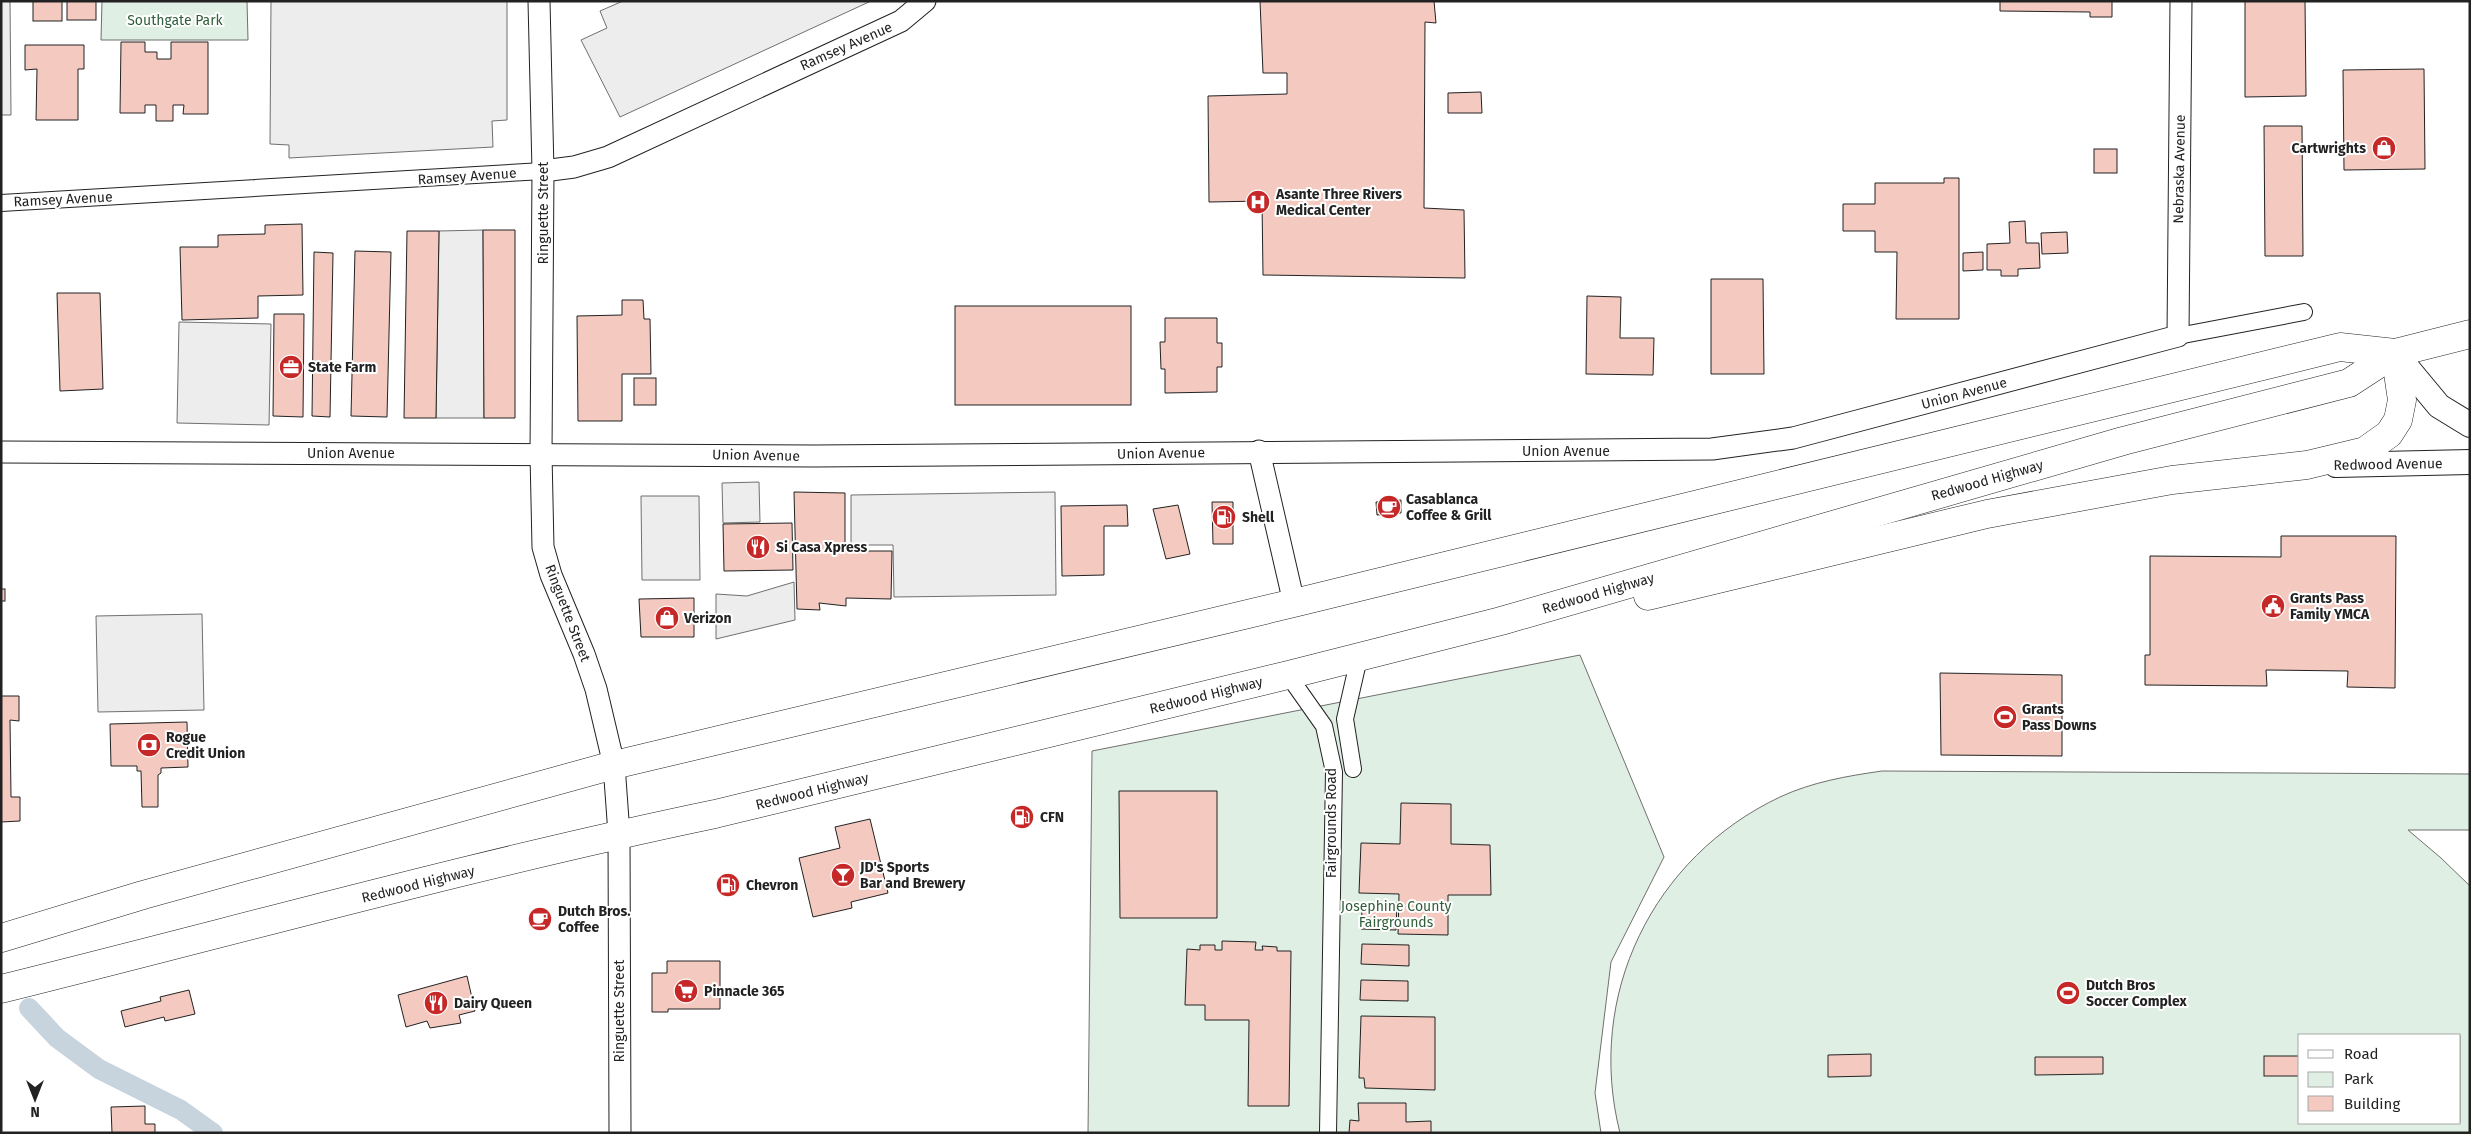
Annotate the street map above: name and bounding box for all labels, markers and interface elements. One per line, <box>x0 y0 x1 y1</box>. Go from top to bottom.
park label: Southgate Park <box>127 12 224 29</box>
street label: Ramsey Avenue <box>797 19 895 74</box>
street label: Nebraska Avenue <box>2170 114 2189 224</box>
shop icon: Cartwrights <box>2371 135 2397 161</box>
place label: Cartwrights <box>2291 140 2366 157</box>
street label: Ringuette Street <box>535 161 552 264</box>
street label: Ramsey Avenue <box>417 165 517 188</box>
place label: Asante Three Rivers Medical Center <box>1275 186 1402 219</box>
street label: Ramsey Avenue <box>13 188 113 211</box>
hospital icon: Asante Three Rivers Medical Center <box>1245 189 1271 215</box>
office icon: State Farm <box>278 354 304 380</box>
place label: State Farm <box>308 359 376 376</box>
street label: Union Avenue <box>1919 374 2009 413</box>
street label: Union Avenue <box>1522 443 1610 460</box>
street label: Union Avenue <box>1117 444 1205 463</box>
street label: Union Avenue <box>307 445 395 462</box>
street label: Union Avenue <box>712 446 800 465</box>
street label: Redwood Avenue <box>2333 455 2443 474</box>
street label: Redwood Highway <box>1929 456 2045 505</box>
place label: Casablanca Coffee & Grill <box>1406 491 1492 524</box>
cafe icon: Casablanca Coffee & Grill <box>1376 494 1402 520</box>
fuel station icon: Shell <box>1211 504 1237 530</box>
place label: Shell <box>1242 509 1275 526</box>
restaurant icon: Si Casa Xpress <box>745 534 771 560</box>
place label: Si Casa Xpress <box>776 539 867 556</box>
street label: Ringuette Street <box>541 562 594 665</box>
street label: Redwood Highway <box>1540 569 1656 618</box>
place label: Grants Pass Family YMCA <box>2290 590 2370 623</box>
public building icon: Grants Pass Family YMCA <box>2260 593 2286 619</box>
shop icon: Verizon <box>654 605 680 631</box>
place label: Verizon <box>683 610 731 627</box>
street label: Redwood Highway <box>1148 673 1264 718</box>
place label: Grants Pass Downs <box>2022 701 2097 734</box>
sports icon: Grants Pass Downs <box>1992 704 2018 730</box>
place label: Rogue Credit Union <box>166 729 245 762</box>
bank icon: Rogue Credit Union <box>136 732 162 758</box>
street label: Fairgrounds Road <box>1323 768 1340 878</box>
street label: Redwood Highway <box>754 769 870 814</box>
fuel station icon: CFN <box>1009 804 1035 830</box>
place label: CFN <box>1040 809 1064 826</box>
place label: JD's Sports Bar and Brewery <box>859 859 966 892</box>
street label: Redwood Highway <box>360 862 476 907</box>
bar icon: JD's Sports Bar and Brewery <box>830 862 856 888</box>
fuel station icon: Chevron <box>715 872 741 898</box>
place label: Chevron <box>746 877 798 894</box>
park label: Josephine County Fairgrounds <box>1341 898 1451 931</box>
place label: Dutch Bros. Coffee <box>558 903 631 936</box>
cafe icon: Dutch Bros. Coffee <box>527 906 553 932</box>
street label: Ringuette Street <box>611 959 628 1062</box>
place label: Dutch Bros Soccer Complex <box>2086 977 2187 1010</box>
supermarket icon: Pinnacle 365 <box>673 978 699 1004</box>
sports icon: Dutch Bros Soccer Complex <box>2055 980 2081 1006</box>
place label: Pinnacle 365 <box>704 983 785 1000</box>
restaurant icon: Dairy Queen <box>423 990 449 1016</box>
place label: Dairy Queen <box>454 995 532 1012</box>
legend <box>2298 1034 2461 1124</box>
text: Road <box>2344 1045 2379 1063</box>
text: Park <box>2344 1070 2374 1088</box>
north arrow <box>10 1074 60 1124</box>
text: Building <box>2344 1095 2400 1113</box>
text: N <box>30 1103 40 1120</box>

